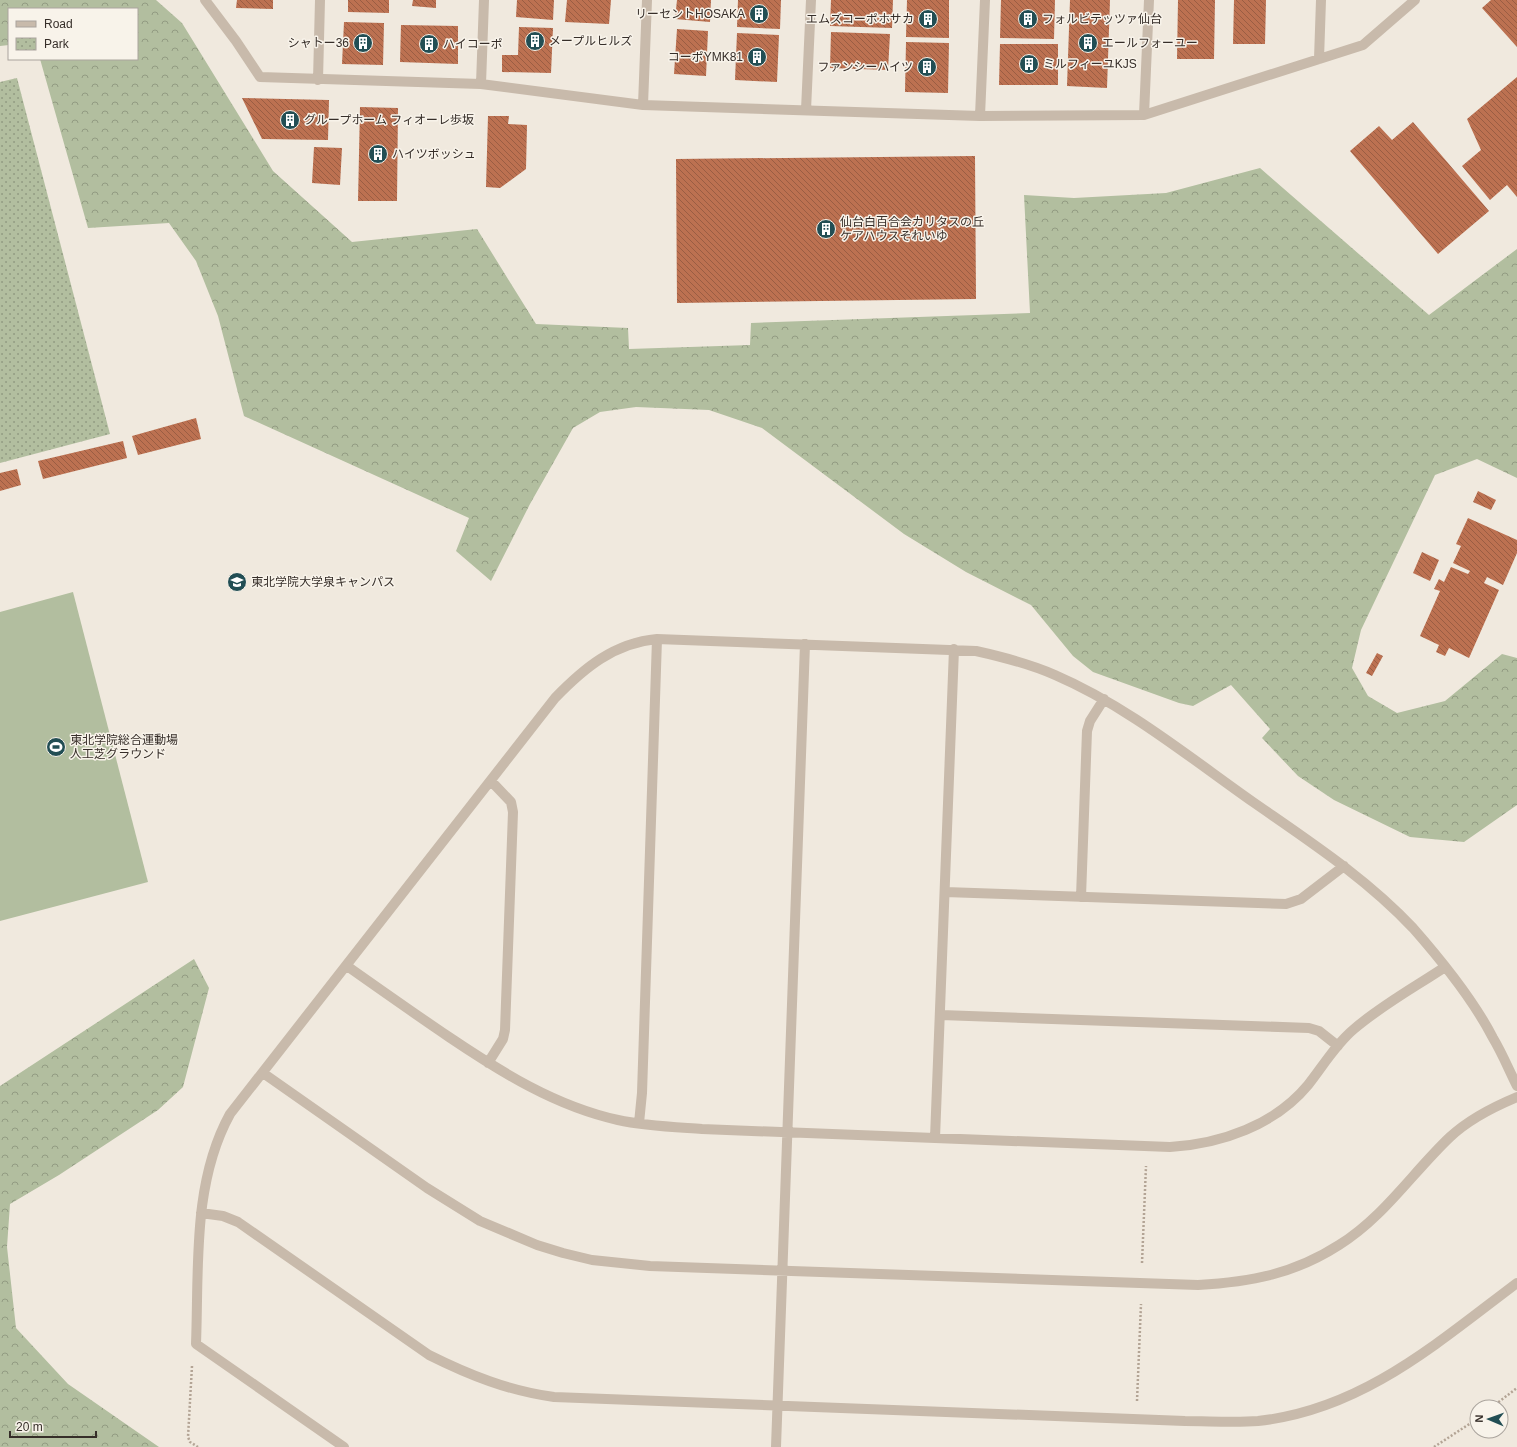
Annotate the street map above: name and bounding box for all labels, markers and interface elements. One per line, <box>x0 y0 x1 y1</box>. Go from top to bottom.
building icon: リーセントHOSAKA <box>748 3 770 25</box>
place label: リーセントHOSAKA <box>635 7 745 21</box>
legend <box>8 8 138 60</box>
building icon: エムズコーポホサカ <box>917 8 939 30</box>
building icon: フォルビテッツァ仙台 <box>1017 8 1039 30</box>
place label: エムズコーポホサカ <box>806 12 914 26</box>
place label: フォルビテッツァ仙台 <box>1042 12 1162 26</box>
text: Road <box>44 17 73 31</box>
building icon: メープルヒルズ <box>524 30 546 52</box>
building icon: シャトー36 <box>352 32 374 54</box>
building icon: エールフォーユー <box>1077 32 1099 54</box>
building icon: ハイコーポ <box>418 33 440 55</box>
place label: メープルヒルズ <box>549 34 632 48</box>
place label: シャトー36 <box>288 36 349 50</box>
place label: エールフォーユー <box>1102 36 1198 50</box>
text: Park <box>44 37 70 51</box>
place label: ハイコーポ <box>443 37 503 51</box>
building icon: コーポYMK81 <box>746 46 768 68</box>
place label: コーポYMK81 <box>668 50 743 64</box>
building icon: ミルフィーユKJS <box>1018 53 1040 75</box>
building icon: ファンシーハイツ <box>916 56 938 78</box>
place label: ミルフィーユKJS <box>1043 57 1137 71</box>
place label: ファンシーハイツ <box>817 60 913 74</box>
building icon: グループホーム フィオーレ歩坂 <box>279 109 301 131</box>
place label: グループホーム フィオーレ歩坂 <box>304 113 474 127</box>
building icon: ハイツボッシュ <box>367 143 389 165</box>
place label: ハイツボッシュ <box>392 147 476 161</box>
place label: 仙台白百合会カリタスの丘 ケアハウスそれいゆ <box>840 215 984 243</box>
building icon: 仙台白百合会カリタスの丘 ケアハウスそれいゆ <box>815 218 837 240</box>
school or university icon: 東北学院大学泉キャンパス <box>226 571 248 593</box>
place label: 東北学院大学泉キャンパス <box>251 575 395 589</box>
place label: 東北学院総合運動場 人工芝グラウンド <box>70 733 178 761</box>
sports icon: 東北学院総合運動場 人工芝グラウンド <box>45 736 67 758</box>
north arrow <box>1469 1399 1509 1439</box>
scale bar <box>10 1413 96 1439</box>
text: N <box>1473 1414 1485 1423</box>
text: 20 m <box>16 1420 43 1434</box>

